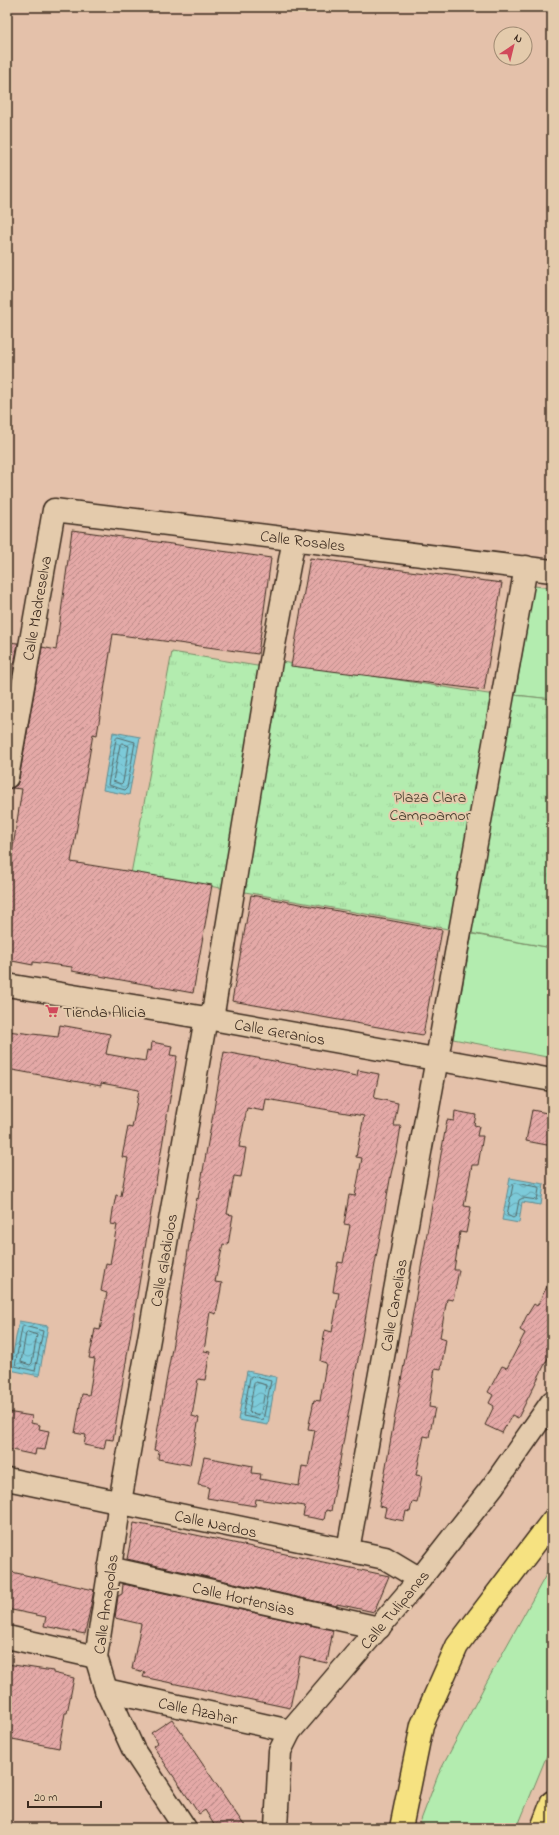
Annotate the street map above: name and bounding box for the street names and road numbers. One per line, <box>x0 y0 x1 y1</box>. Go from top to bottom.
street label: Calle Rosales <box>259 525 347 559</box>
street label: Calle Madreselva <box>17 554 59 663</box>
street label: Calle Geranios <box>232 1013 327 1053</box>
street label: Calle Gladiolos <box>145 1212 185 1309</box>
street label: Calle Camelias <box>375 1257 415 1353</box>
street label: Calle Nardos <box>172 1505 259 1545</box>
street label: Calle Amapolas <box>88 1553 126 1656</box>
street label: Calle Tulipanes <box>355 1565 436 1655</box>
street label: Calle Hortensias <box>190 1576 297 1623</box>
street label: Calle Azahar <box>156 1692 239 1732</box>

